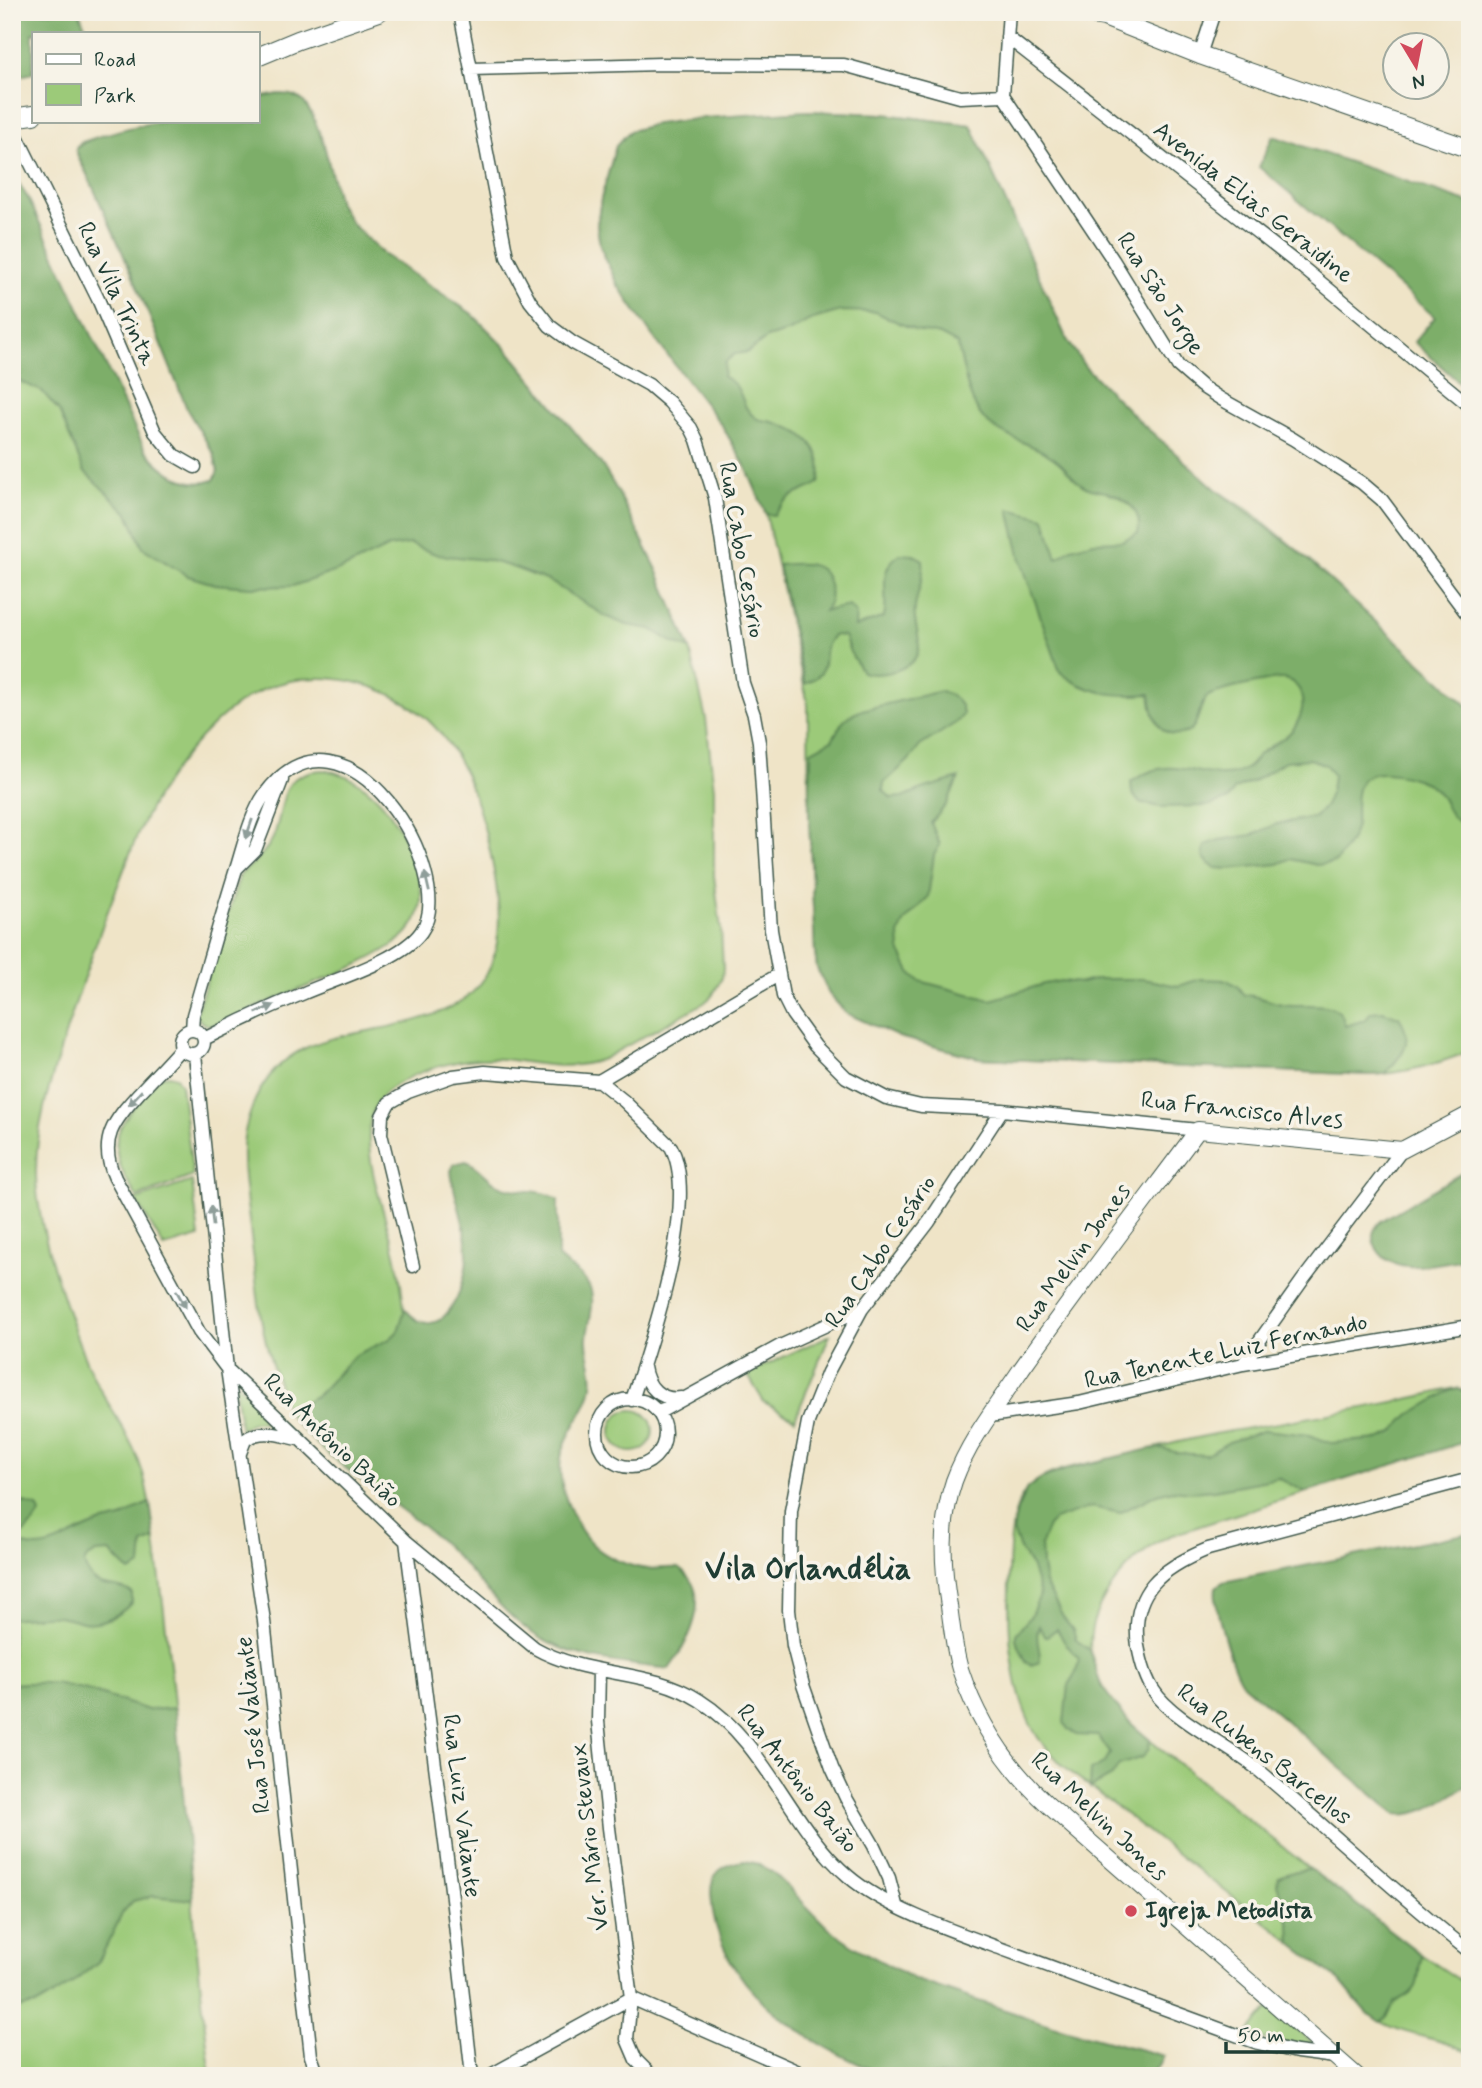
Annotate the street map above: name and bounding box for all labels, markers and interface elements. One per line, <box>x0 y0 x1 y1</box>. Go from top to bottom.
legend <box>32 32 259 122</box>
north arrow <box>1380 32 1450 102</box>
text: Road <box>94 46 136 74</box>
text: N <box>1410 68 1427 95</box>
text: Park <box>94 82 136 110</box>
street label: Avenida Elias Geraidine <box>1146 115 1360 291</box>
street label: Rua Vila Trinta <box>69 217 163 371</box>
street label: Rua São Jorge <box>1107 226 1211 363</box>
street label: Rua Cabo Cesário <box>710 460 772 640</box>
one-way arrow <box>243 818 254 839</box>
one-way arrow <box>421 871 432 893</box>
one-way arrow <box>255 1004 276 1015</box>
street label: Rua Francisco Alves <box>1139 1085 1345 1137</box>
one-way arrow <box>127 1089 143 1107</box>
street label: Rua Cabo Cesário <box>818 1169 944 1335</box>
street label: Rua Melvin Jones <box>1009 1177 1139 1339</box>
one-way arrow <box>206 1205 217 1227</box>
one-way arrow <box>175 1289 187 1308</box>
street label: Rua Tenente Luiz Fernando <box>1082 1307 1370 1397</box>
street label: Rua Antônio Baião <box>256 1367 408 1515</box>
district label: Vila Orlandélia <box>705 1548 911 1590</box>
street label: Rua José Valiante <box>229 1635 279 1815</box>
street label: Rua Rubens Barcellos <box>1170 1677 1358 1833</box>
street label: Rua Antônio Baião <box>729 1698 865 1860</box>
street label: Rua Luiz Valiante <box>434 1712 488 1900</box>
street label: Ver. Mário Stevaux <box>563 1741 617 1932</box>
street label: Rua Melvin Jones <box>1024 1745 1175 1889</box>
place label: Igreja Metodista <box>1145 1896 1313 1928</box>
marker: Igreja Metodista <box>1123 1903 1139 1919</box>
scale bar <box>1226 2011 1338 2055</box>
text: 50 m <box>1237 2022 1284 2050</box>

